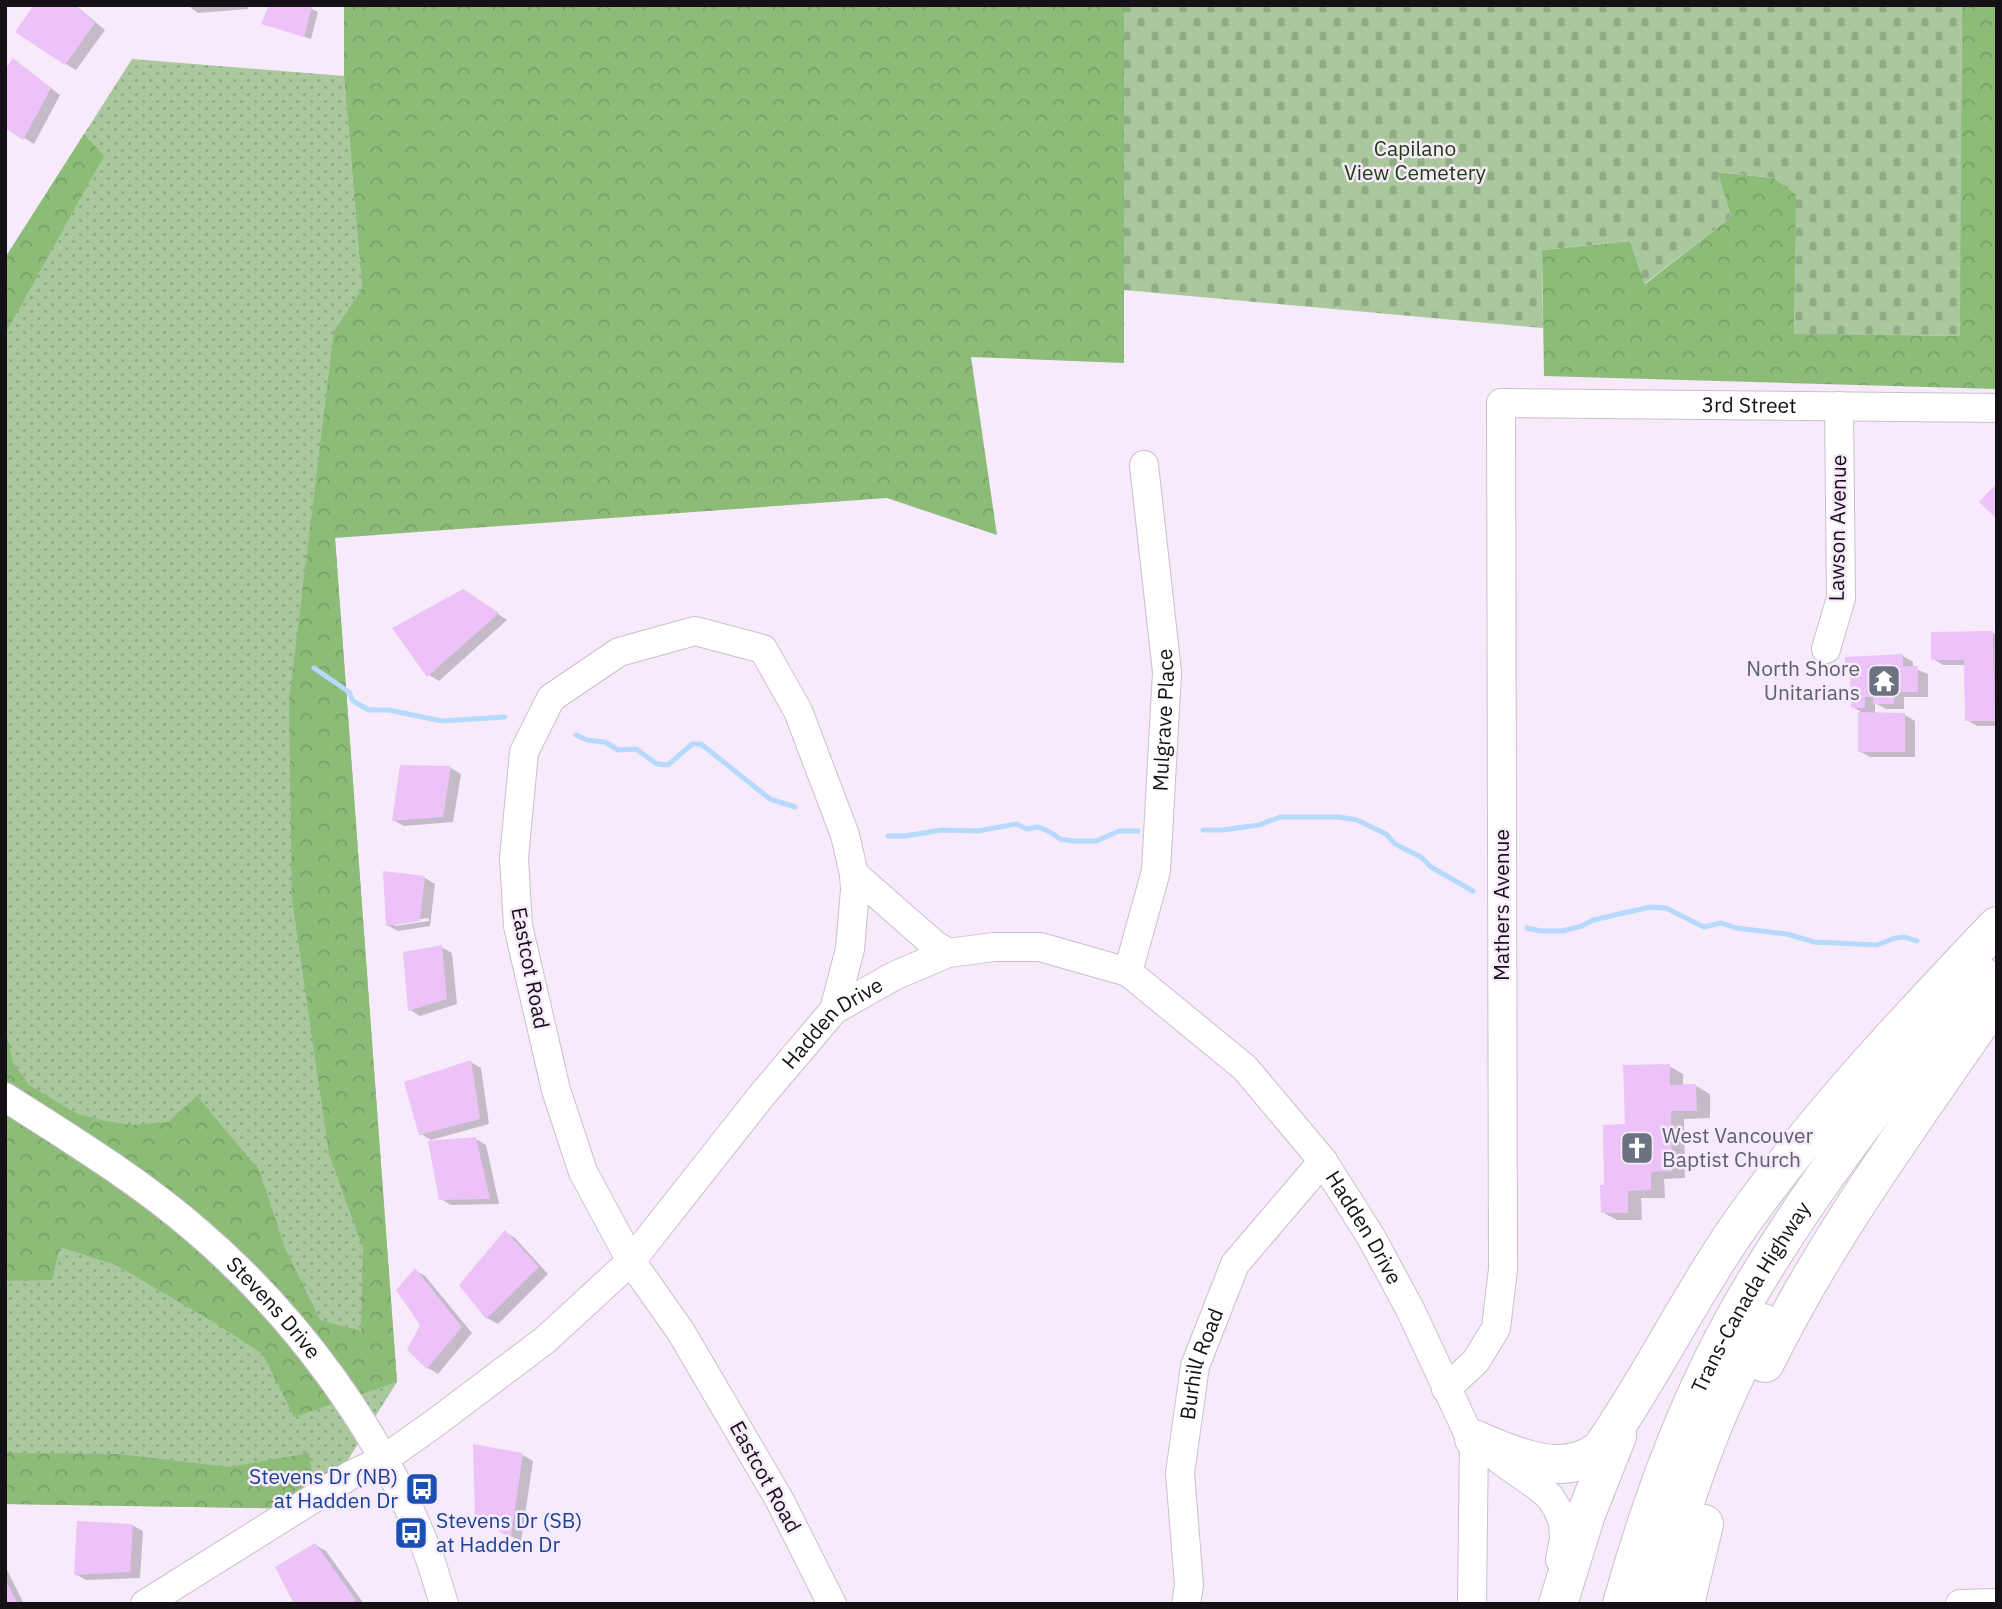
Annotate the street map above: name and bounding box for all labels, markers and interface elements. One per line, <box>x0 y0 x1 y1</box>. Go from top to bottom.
park label: Capilano View Cemetery <box>1344 134 1487 186</box>
street label: 3rd Street <box>1701 390 1797 419</box>
street label: Lawson Avenue <box>1822 454 1852 602</box>
street label: Mulgrave Place <box>1145 647 1180 792</box>
place label: North Shore Unitarians <box>1746 654 1860 706</box>
temple icon: North Shore Unitarians <box>1865 662 1903 700</box>
street label: Mathers Avenue <box>1487 829 1515 981</box>
street label: Eastcot Road <box>505 904 557 1031</box>
street label: Hadden Drive <box>775 970 888 1074</box>
place label: West Vancouver Baptist Church <box>1662 1121 1813 1173</box>
church icon: West Vancouver Baptist Church <box>1618 1129 1656 1167</box>
street label: Hadden Drive <box>1320 1165 1409 1289</box>
street label: Trans-Canada Highway <box>1684 1195 1817 1397</box>
street label: Stevens Drive <box>221 1250 328 1364</box>
street label: Burhill Road <box>1173 1304 1229 1422</box>
street label: Eastcot Road <box>724 1416 808 1537</box>
place label: Stevens Dr (NB) at Hadden Dr <box>249 1462 398 1514</box>
bus stop icon: Stevens Dr (NB) at Hadden Dr <box>403 1470 441 1508</box>
place label: Stevens Dr (SB) at Hadden Dr <box>436 1506 582 1558</box>
bus stop icon: Stevens Dr (SB) at Hadden Dr <box>392 1514 430 1552</box>

